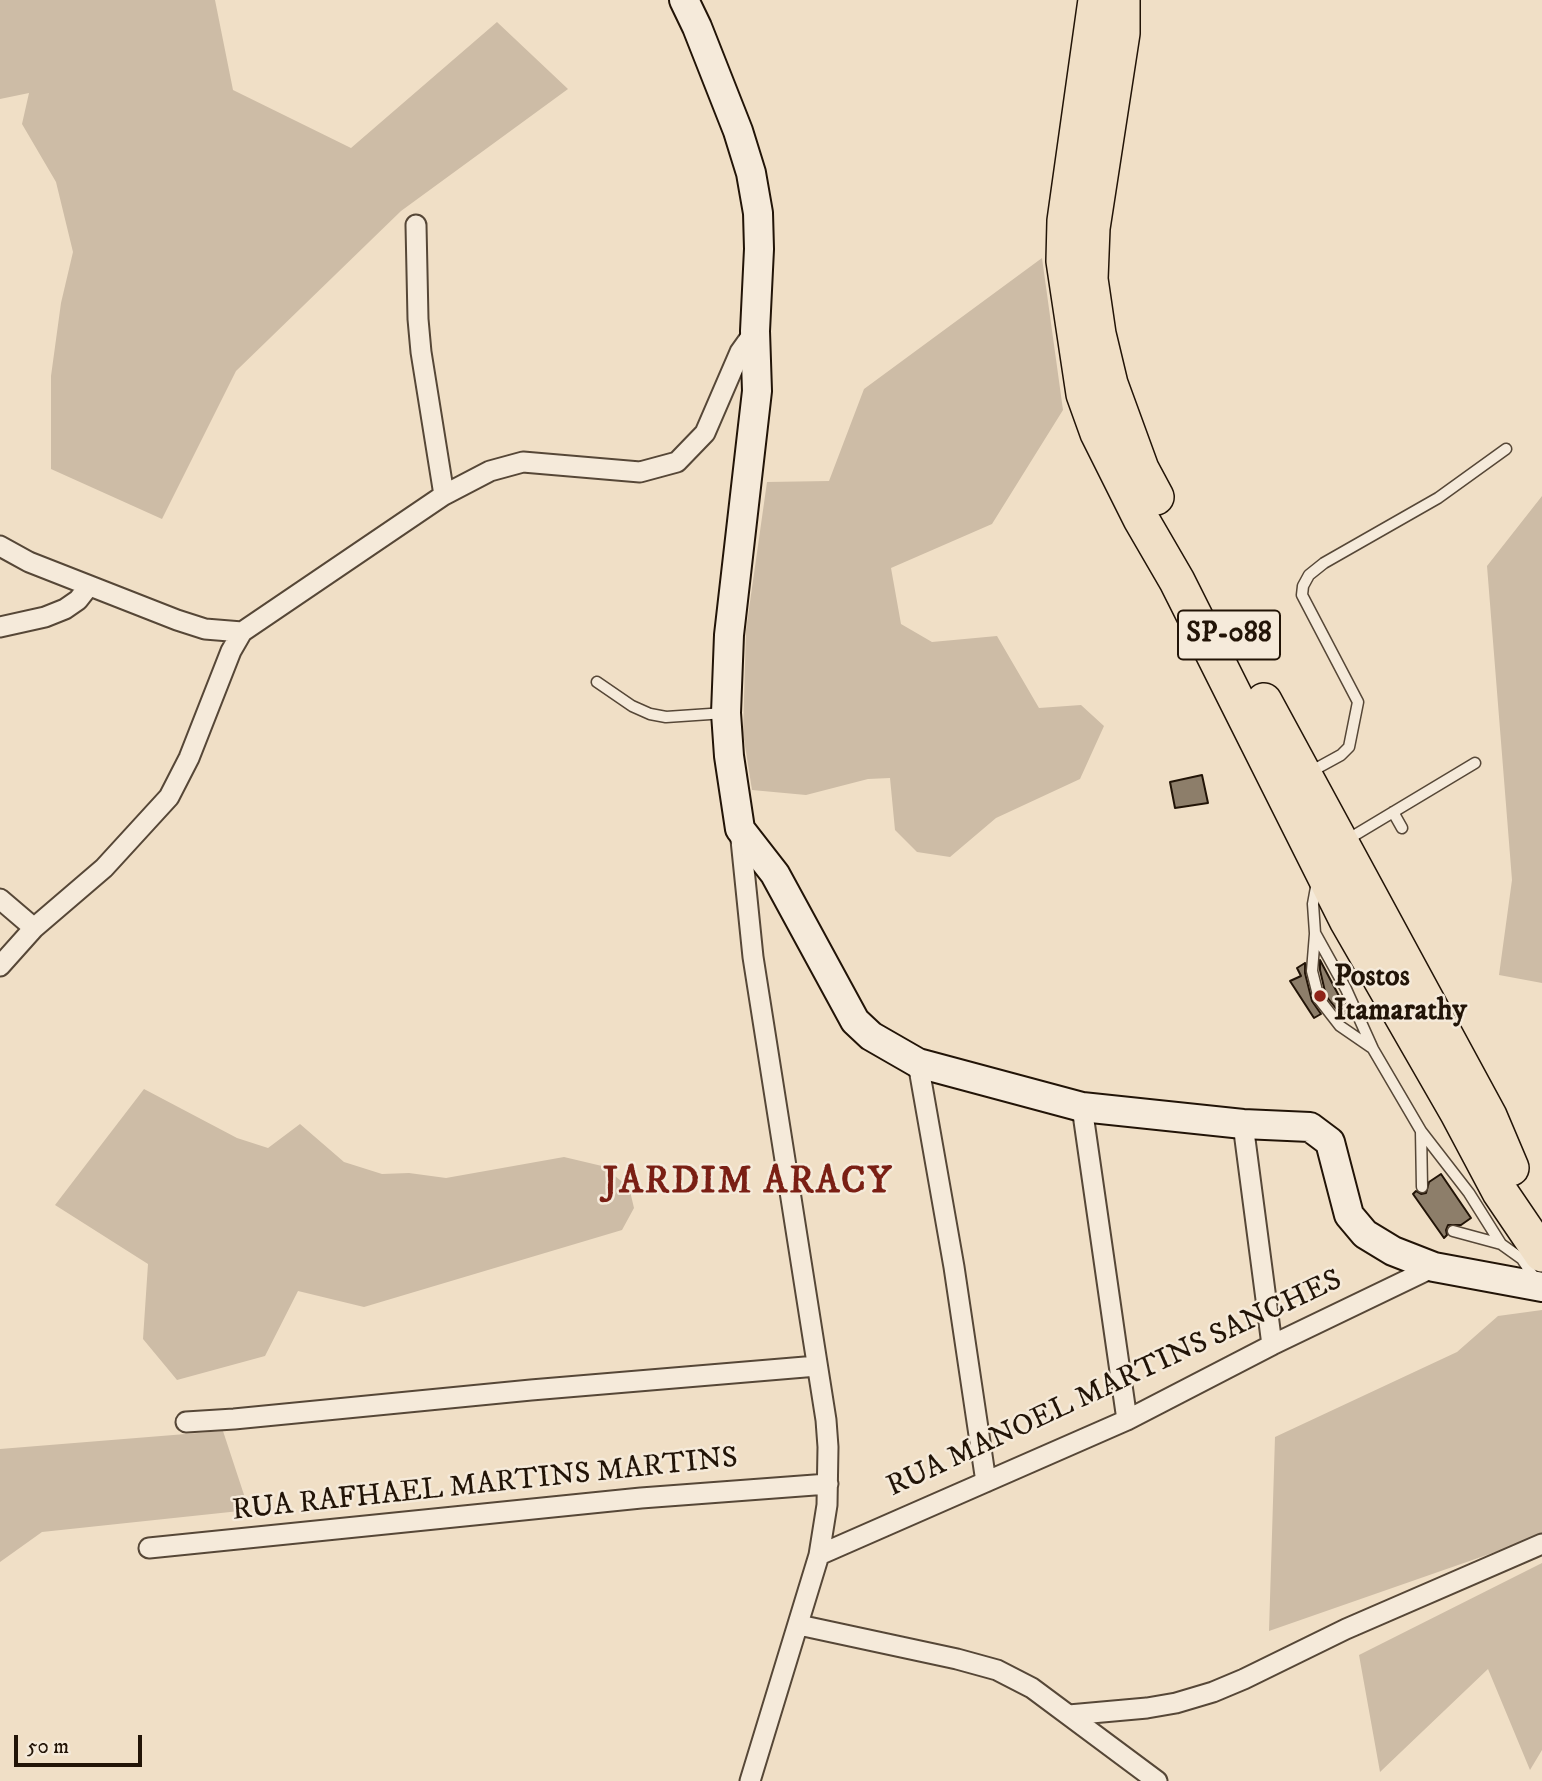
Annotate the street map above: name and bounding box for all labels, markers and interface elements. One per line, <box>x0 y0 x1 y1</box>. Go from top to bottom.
road number: SP-088 <box>1178 610 1280 660</box>
place label: Postos Itamarathy <box>1334 961 1467 1032</box>
marker: Postos Itamarathy <box>1312 988 1328 1004</box>
district label: JARDIM ARACY <box>605 1162 891 1206</box>
street label: RUA MANOEL MARTINS SANCHES <box>882 1263 1348 1507</box>
street label: RUA RAFHAEL MARTINS MARTINS <box>230 1442 740 1530</box>
scale bar <box>18 1722 145 1766</box>
text: 50 m <box>27 1734 69 1760</box>

